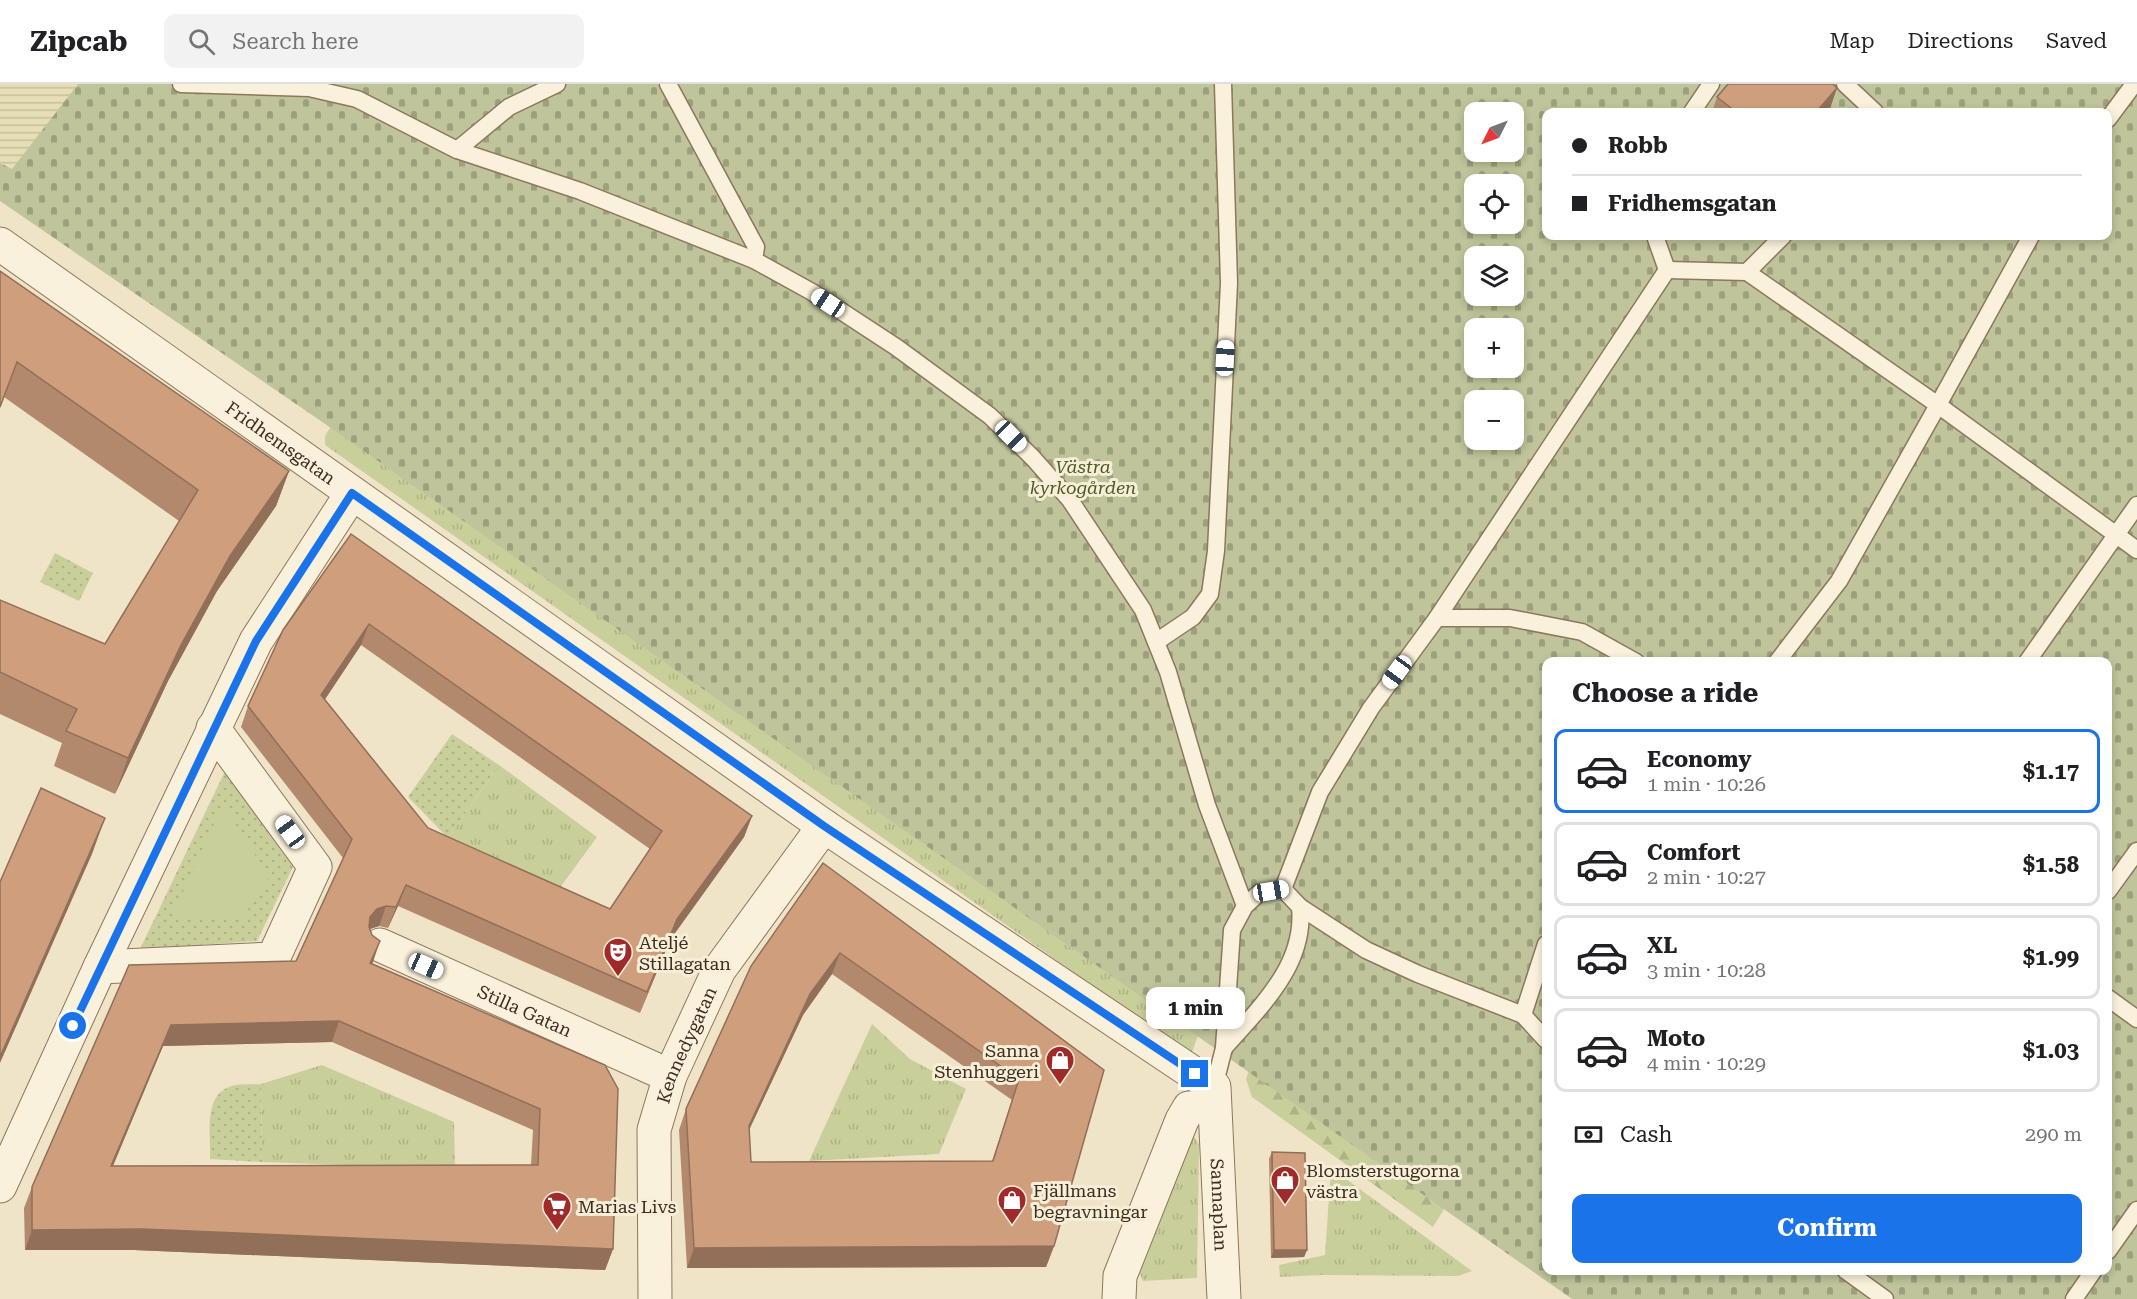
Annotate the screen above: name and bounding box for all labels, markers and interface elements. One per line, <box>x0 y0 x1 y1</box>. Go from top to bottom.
search box <box>164 14 584 68</box>
text: Zipcab <box>30 25 128 58</box>
icon: search <box>185 25 218 58</box>
text: Search here <box>233 29 359 54</box>
text: Map <box>1830 29 1874 53</box>
text: Directions <box>1907 29 2013 53</box>
text: Saved <box>2046 29 2107 53</box>
north arrow <box>1464 102 1524 162</box>
map controls <box>1464 102 1524 450</box>
text: Robb <box>1608 133 1668 158</box>
button: locate <box>1464 174 1524 234</box>
text: Fridhemsgatan <box>1608 191 1776 216</box>
button: layers <box>1464 246 1524 306</box>
car <box>808 286 848 320</box>
button: + <box>1464 318 1524 378</box>
car <box>1215 340 1235 376</box>
button: − <box>1464 390 1524 450</box>
street label: Fridhemsgatan <box>222 397 340 489</box>
car <box>992 417 1030 455</box>
park label: Västra kyrkogården <box>1030 456 1136 498</box>
car <box>1379 652 1415 692</box>
text: Choose a ride <box>1572 677 1758 709</box>
icon: car <box>1575 744 1629 798</box>
text: Economy <box>1647 747 1751 772</box>
text: $1.17 <box>2023 759 2079 784</box>
text: 1 min · 10:26 <box>1647 772 1766 796</box>
car <box>272 812 308 852</box>
icon: car <box>1575 837 1629 891</box>
text: Comfort <box>1647 840 1740 865</box>
text: $1.58 <box>2023 852 2079 877</box>
text: 2 min · 10:27 <box>1647 865 1766 889</box>
car <box>1252 879 1290 903</box>
icon: car <box>1575 930 1629 984</box>
place label: Ateljé Stillagatan <box>639 932 731 974</box>
text: XL <box>1647 933 1677 958</box>
theatre icon: Ateljé Stillagatan <box>602 936 634 978</box>
text: $1.99 <box>2023 945 2079 970</box>
car <box>406 950 446 982</box>
text: 3 min · 10:28 <box>1647 958 1766 982</box>
street label: Stilla Gatan <box>475 980 576 1041</box>
street label: Kennedygatan <box>652 983 721 1106</box>
callout: 1 min <box>1146 987 1244 1029</box>
text: 1 min <box>1168 996 1223 1020</box>
route start <box>59 1012 86 1039</box>
icon: car <box>1575 1023 1629 1077</box>
text: Moto <box>1647 1026 1705 1051</box>
text: $1.03 <box>2023 1038 2079 1063</box>
place label: Sanna Stenhuggeri <box>934 1040 1039 1082</box>
shop icon: Sanna Stenhuggeri <box>1044 1044 1076 1086</box>
text: 4 min · 10:29 <box>1647 1051 1766 1075</box>
route end <box>1181 1060 1208 1087</box>
icon: cash <box>1572 1118 1605 1151</box>
text: Cash <box>1620 1122 1672 1147</box>
text: 290 m <box>2025 1122 2082 1146</box>
street label: Sannaplan <box>1207 1158 1232 1252</box>
place label: Blomsterstugorna västra <box>1306 1160 1460 1202</box>
shop icon: Blomsterstugorna västra <box>1269 1164 1301 1206</box>
place label: Fjällmans begravningar <box>1033 1180 1148 1222</box>
shop icon: Fjällmans begravningar <box>996 1184 1028 1226</box>
supermarket icon: Marias Livs <box>541 1190 573 1232</box>
button: Confirm <box>1572 1194 2082 1263</box>
place label: Marias Livs <box>578 1196 676 1217</box>

